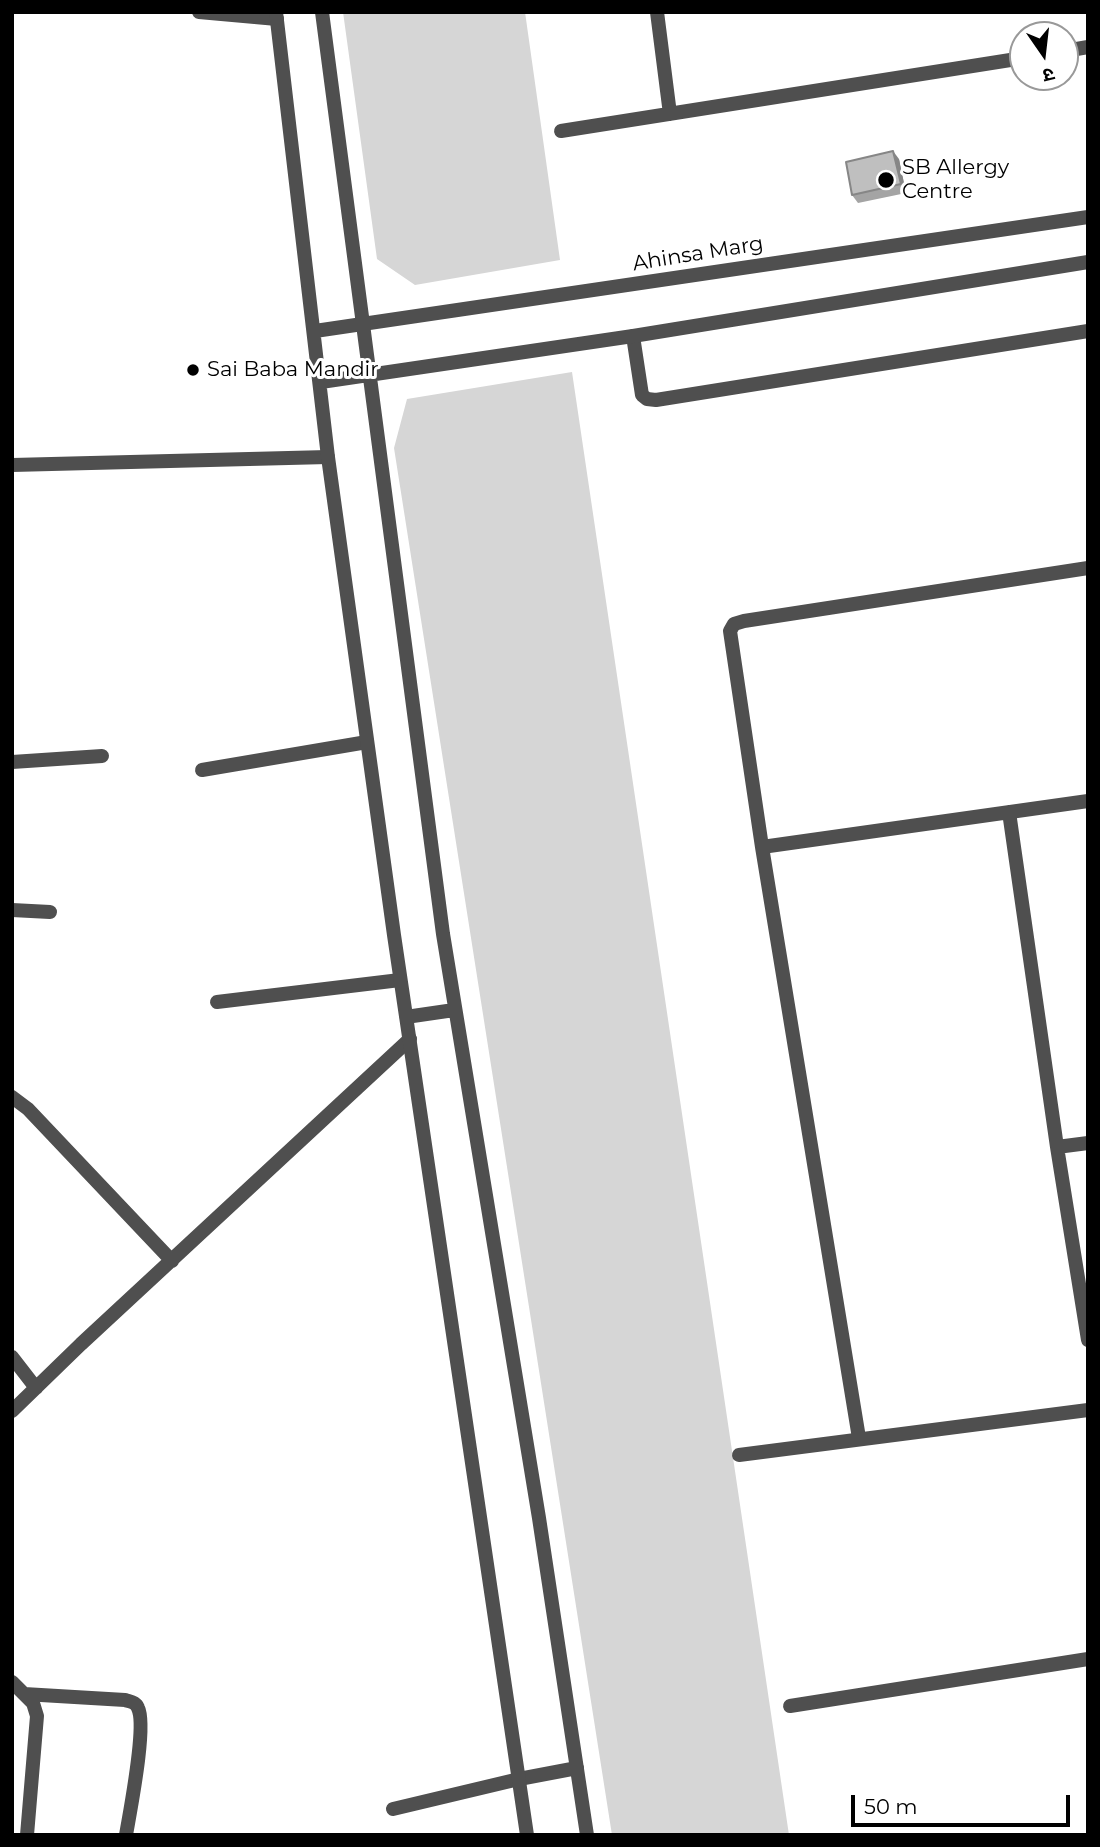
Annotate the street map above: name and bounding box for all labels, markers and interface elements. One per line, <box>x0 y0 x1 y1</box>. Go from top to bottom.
north arrow <box>1009 21 1079 91</box>
text: उ <box>1041 62 1057 87</box>
place label: SB Allergy Centre <box>902 155 1009 205</box>
marker: SB Allergy Centre <box>876 170 896 190</box>
street label: Ahinsa Marg <box>631 231 765 277</box>
place label: Sai Baba Mandir <box>207 357 379 383</box>
marker: Sai Baba Mandir <box>185 362 201 378</box>
scale bar <box>855 1780 1074 1824</box>
text: 50 m <box>864 1794 918 1819</box>

